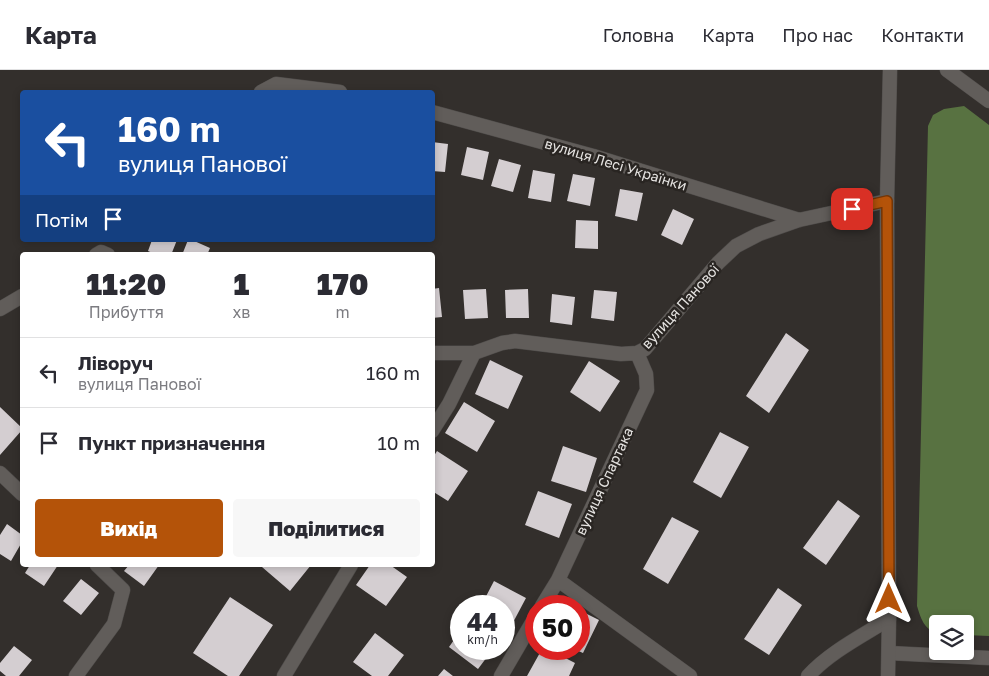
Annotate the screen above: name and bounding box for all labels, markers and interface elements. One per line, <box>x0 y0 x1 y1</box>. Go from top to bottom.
text: Карта <box>25 20 97 49</box>
text: Головна <box>603 24 674 46</box>
text: Карта <box>702 24 754 46</box>
text: Про нас <box>782 24 853 46</box>
text: Контакти <box>881 24 964 46</box>
text: 160 m <box>118 108 220 150</box>
icon: left <box>35 110 100 175</box>
street label: вулиця Лесі Українки <box>543 134 689 194</box>
text: вулиця Панової <box>118 150 287 177</box>
pin <box>831 188 873 230</box>
icon: arrive <box>838 195 866 223</box>
icon: arrive <box>99 205 127 233</box>
text: Потім <box>35 208 89 231</box>
street label: вулиця Панової <box>638 259 723 352</box>
text: 11:20 <box>86 266 166 302</box>
text: 1 <box>234 266 249 302</box>
text: 170 <box>317 266 369 302</box>
text: Прибуття <box>89 302 164 322</box>
text: хв <box>233 302 250 322</box>
text: m <box>336 302 350 322</box>
text: Ліворуч <box>78 351 153 374</box>
icon: left <box>35 359 63 387</box>
text: 160 m <box>366 361 420 384</box>
text: вулиця Панової <box>78 374 201 394</box>
street label: вулиця Спартака <box>572 424 636 538</box>
icon: arrive <box>35 429 63 457</box>
text: Пункт призначення <box>78 431 265 454</box>
text: 10 m <box>377 431 420 454</box>
button: Вихід <box>35 499 223 557</box>
button: Поділитися <box>233 499 420 557</box>
position arrow <box>862 572 914 624</box>
speed limit sign: 50 <box>525 595 590 660</box>
text: 44 <box>467 606 498 637</box>
map controls <box>929 615 974 660</box>
button: layers <box>929 615 974 660</box>
text: km/h <box>467 632 498 647</box>

